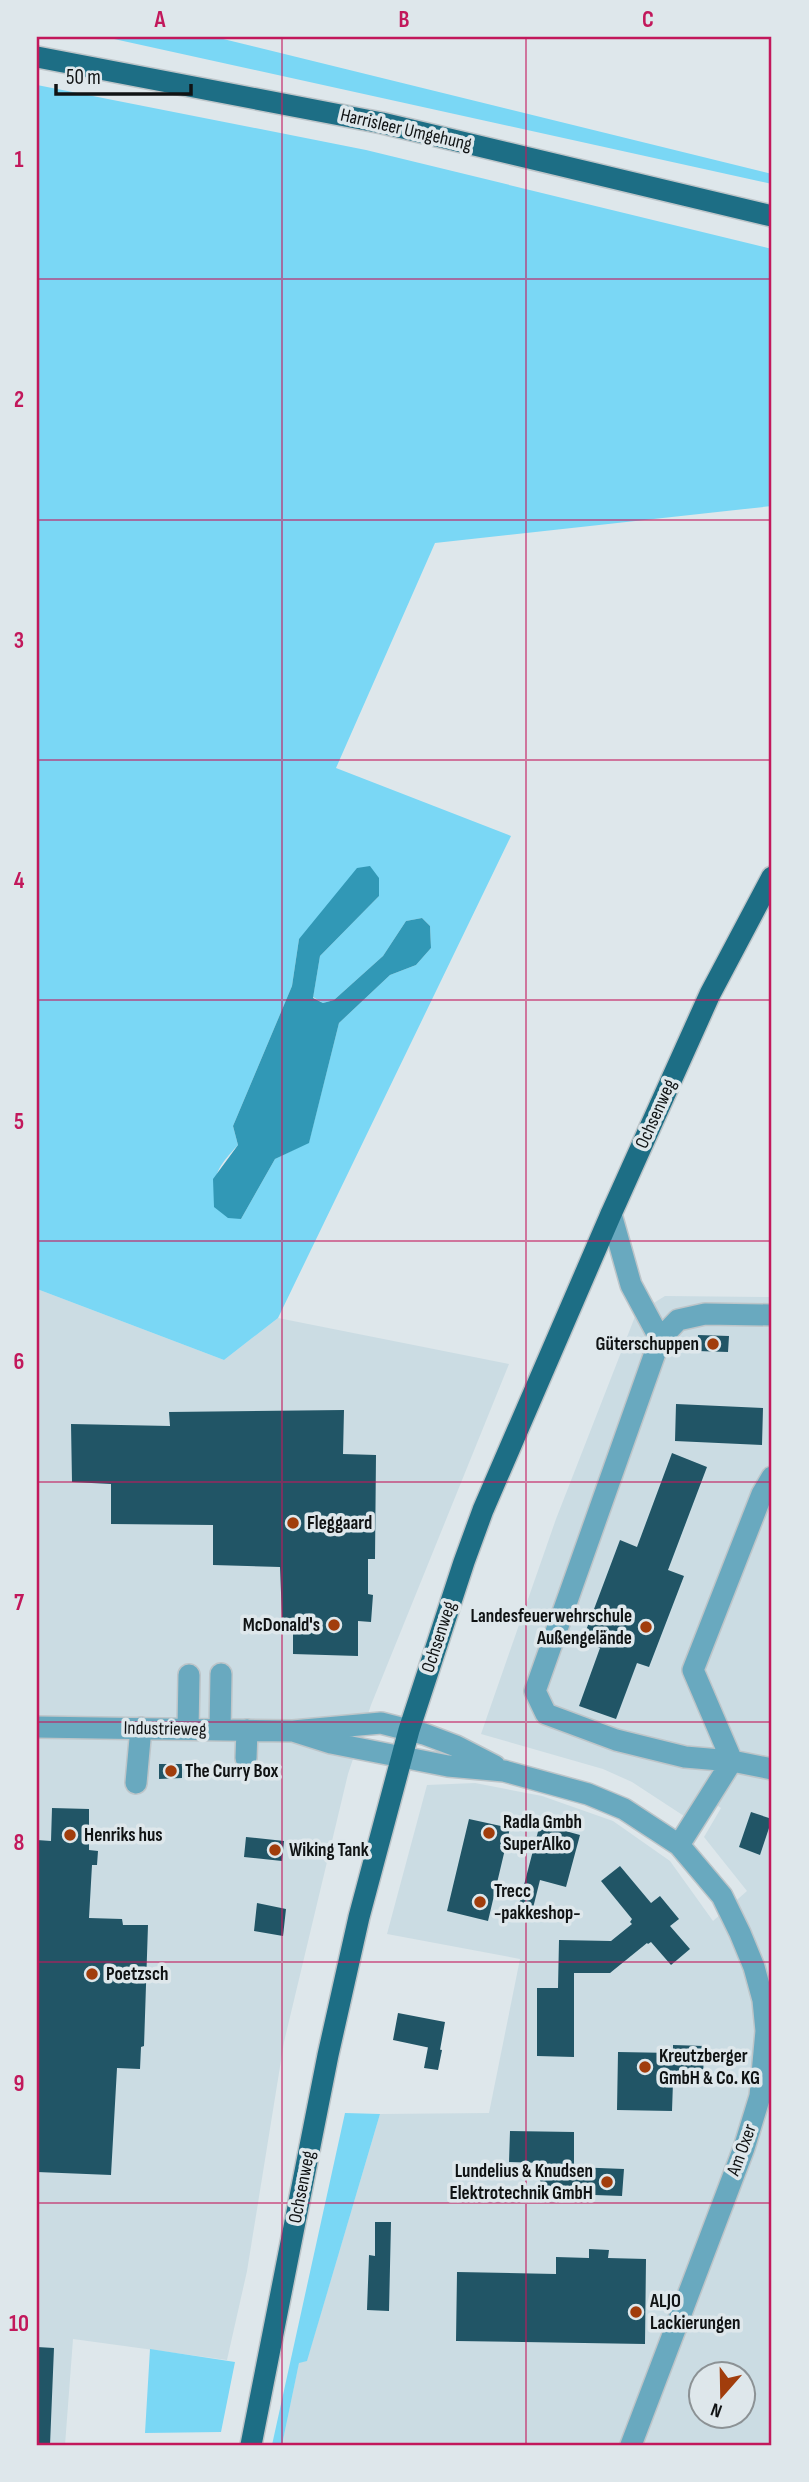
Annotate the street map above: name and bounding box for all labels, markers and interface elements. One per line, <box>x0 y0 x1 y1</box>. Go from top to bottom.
text: A <box>154 6 167 34</box>
text: B <box>399 6 410 34</box>
text: C <box>642 6 654 34</box>
scale bar <box>56 52 191 96</box>
text: 50 m <box>66 65 101 90</box>
street label: Harrisleer Umgehung <box>338 104 474 156</box>
text: 1 <box>14 146 24 174</box>
text: 2 <box>14 386 24 414</box>
text: 3 <box>14 627 24 655</box>
text: 4 <box>14 867 25 895</box>
street label: Ochsenweg <box>631 1075 682 1152</box>
text: 5 <box>14 1108 24 1136</box>
place label: Güterschuppen <box>596 1333 699 1356</box>
marker: Güterschuppen <box>705 1336 721 1352</box>
text: 6 <box>14 1348 24 1376</box>
place label: Fleggaard <box>307 1512 372 1535</box>
marker: Fleggaard <box>285 1515 301 1531</box>
text: 7 <box>14 1589 24 1617</box>
street label: Ochsenweg <box>417 1598 461 1676</box>
place label: Landesfeuerwehrschule Außengelände <box>470 1605 632 1650</box>
place label: McDonald's <box>243 1614 320 1637</box>
marker: McDonald's <box>326 1617 342 1633</box>
marker: Landesfeuerwehrschule Außengelände <box>638 1619 654 1635</box>
street label: Industrieweg <box>123 1717 207 1741</box>
place label: The Curry Box <box>185 1760 279 1783</box>
marker: The Curry Box <box>163 1763 179 1779</box>
place label: Radla Gmbh SuperAlko <box>503 1811 582 1856</box>
place label: Henriks hus <box>84 1824 162 1847</box>
marker: Radla Gmbh SuperAlko <box>481 1825 497 1841</box>
marker: Henriks hus <box>62 1827 78 1843</box>
text: 8 <box>14 1829 25 1857</box>
place label: Wiking Tank <box>289 1839 369 1862</box>
marker: Wiking Tank <box>267 1842 283 1858</box>
place label: Trecc -pakkeshop- <box>494 1880 581 1925</box>
marker: Trecc -pakkeshop- <box>472 1894 488 1910</box>
place label: Poetzsch <box>106 1963 168 1986</box>
marker: Poetzsch <box>84 1966 100 1982</box>
place label: Kreutzberger GmbH & Co. KG <box>659 2045 760 2090</box>
marker: Kreutzberger GmbH & Co. KG <box>637 2059 653 2075</box>
text: 9 <box>14 2070 24 2098</box>
street label: Am Oxer <box>722 2121 762 2180</box>
street label: Ochsenweg <box>284 2148 320 2225</box>
place label: Lundelius & Knudsen Elektrotechnik GmbH <box>449 2160 593 2205</box>
marker: Lundelius & Knudsen Elektrotechnik GmbH <box>599 2174 615 2190</box>
place label: ALJO Lackierungen <box>649 2290 740 2335</box>
marker: ALJO Lackierungen <box>628 2304 644 2320</box>
text: 10 <box>9 2310 29 2338</box>
north arrow <box>686 2360 756 2430</box>
text: N <box>708 2397 725 2422</box>

